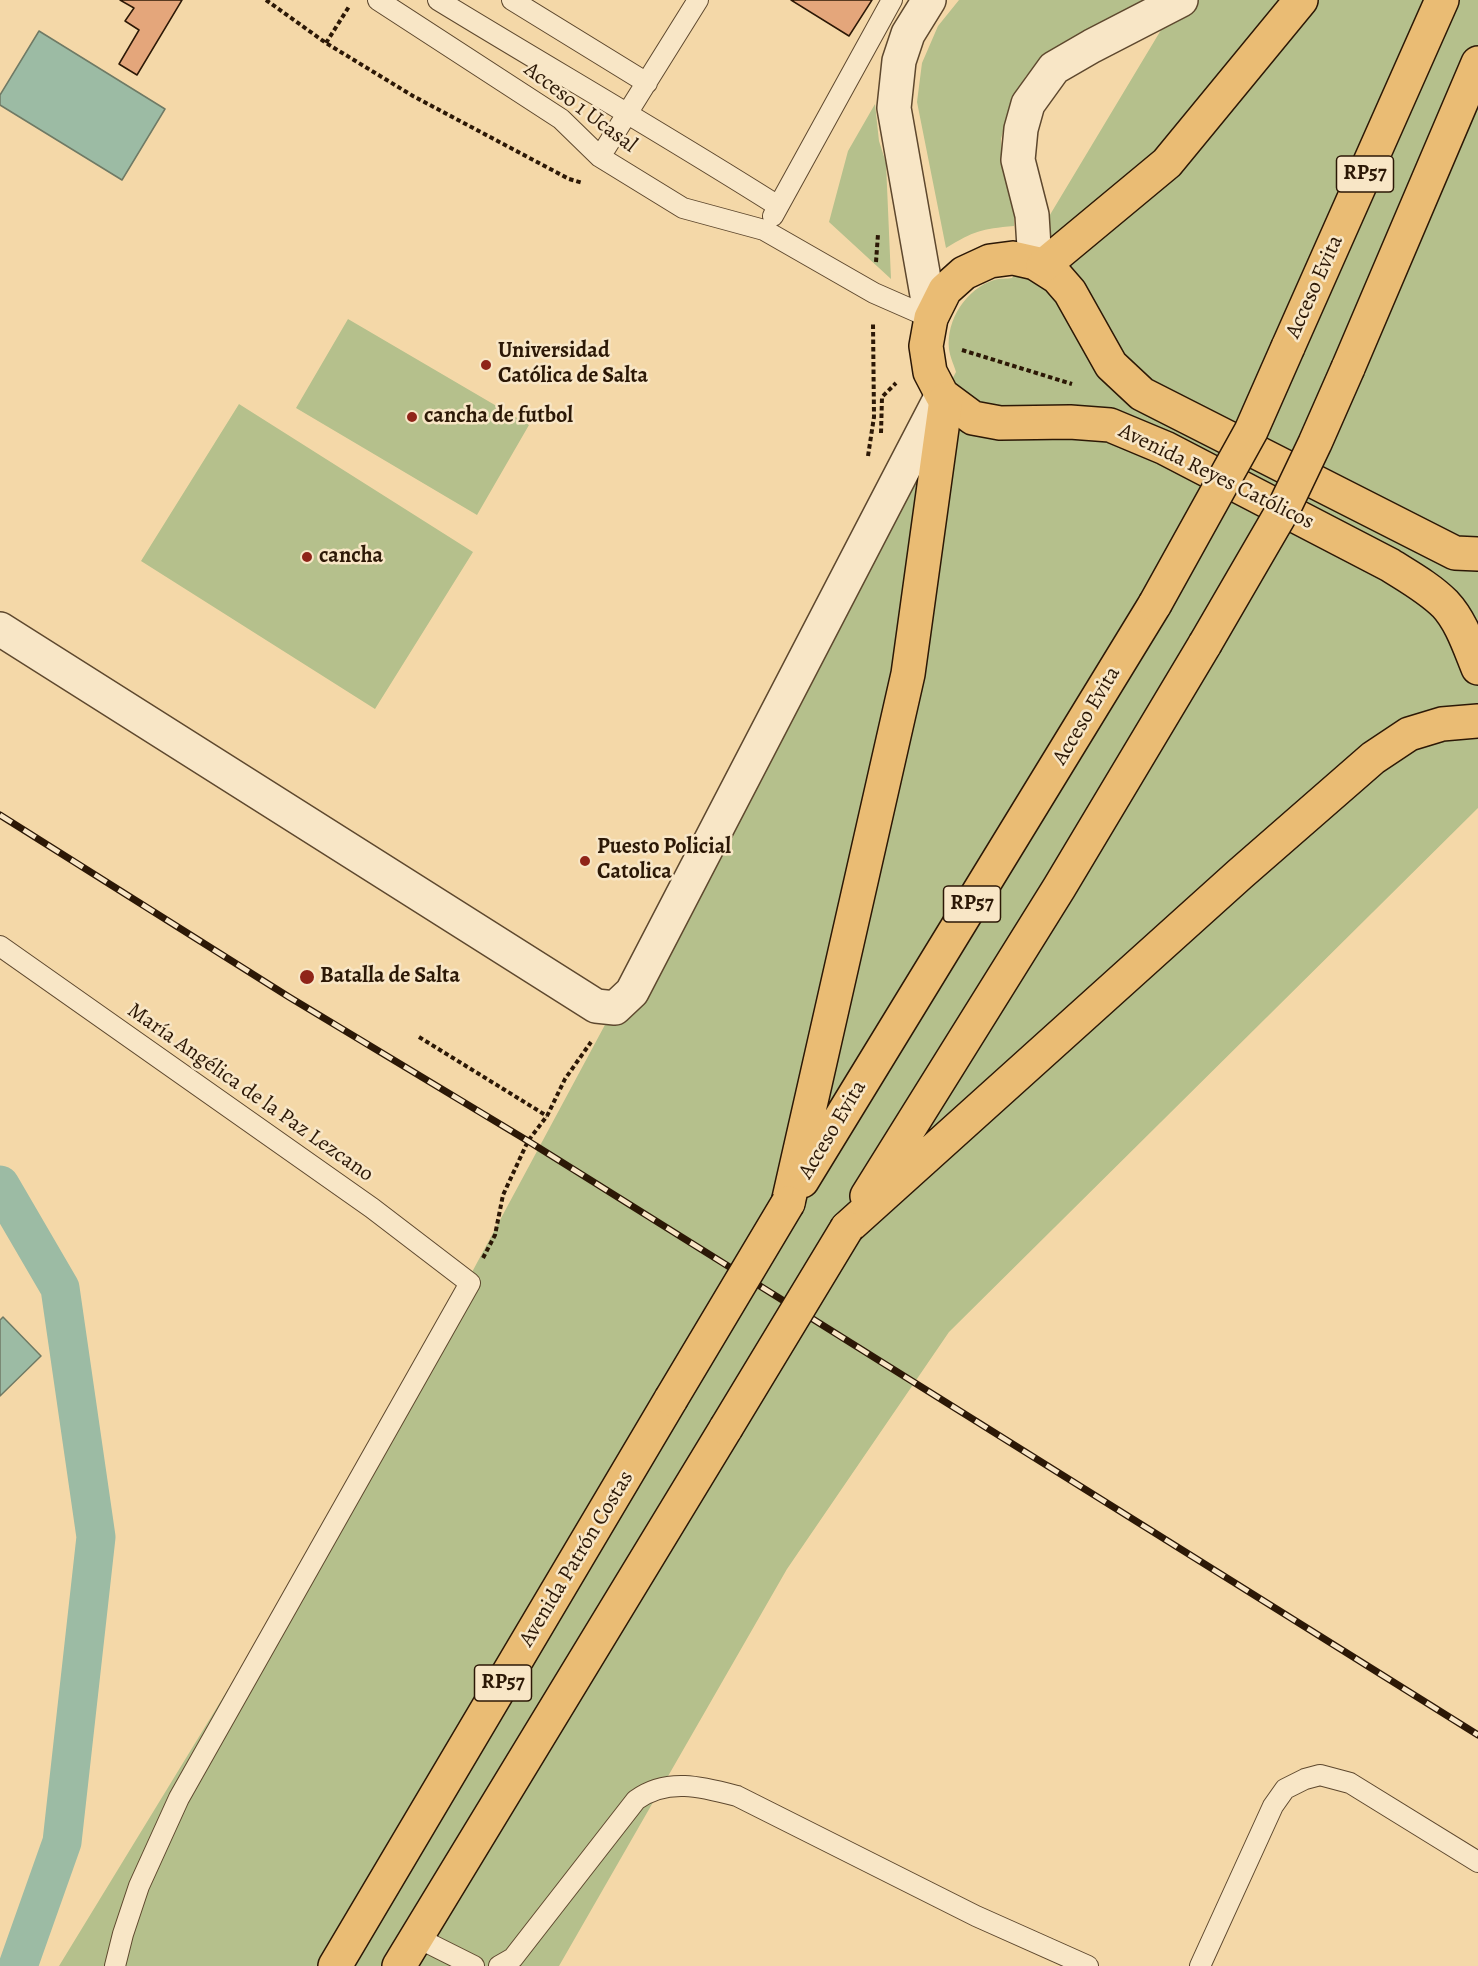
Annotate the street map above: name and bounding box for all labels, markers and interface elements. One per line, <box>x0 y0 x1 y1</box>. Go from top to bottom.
street label: Acceso 1 Ucasal <box>518 57 642 159</box>
road number: RP57 <box>1336 156 1394 192</box>
street label: Acceso Evita <box>1280 231 1350 343</box>
place label: Universidad Católica de Salta <box>498 339 648 390</box>
marker: Universidad Católica de Salta <box>479 358 493 372</box>
place label: cancha de futbol <box>424 404 573 430</box>
marker: cancha de futbol <box>405 410 419 424</box>
street label: Avenida Reyes Católicos <box>1114 418 1318 536</box>
place label: cancha <box>319 544 383 570</box>
marker: cancha <box>300 550 314 564</box>
street label: Acceso Evita <box>1047 662 1127 770</box>
place label: Puesto Policial Catolica <box>597 835 731 886</box>
marker: Puesto Policial Catolica <box>578 854 592 868</box>
road number: RP57 <box>944 886 1000 922</box>
place label: Batalla de Salta <box>320 964 460 990</box>
marker: Batalla de Salta <box>298 968 316 986</box>
street label: María Angélica de la Paz Lezcano <box>122 998 378 1188</box>
street label: Acceso Evita <box>793 1076 873 1184</box>
street label: Avenida Patrón Costas <box>514 1466 640 1652</box>
road number: RP57 <box>474 1665 532 1701</box>

